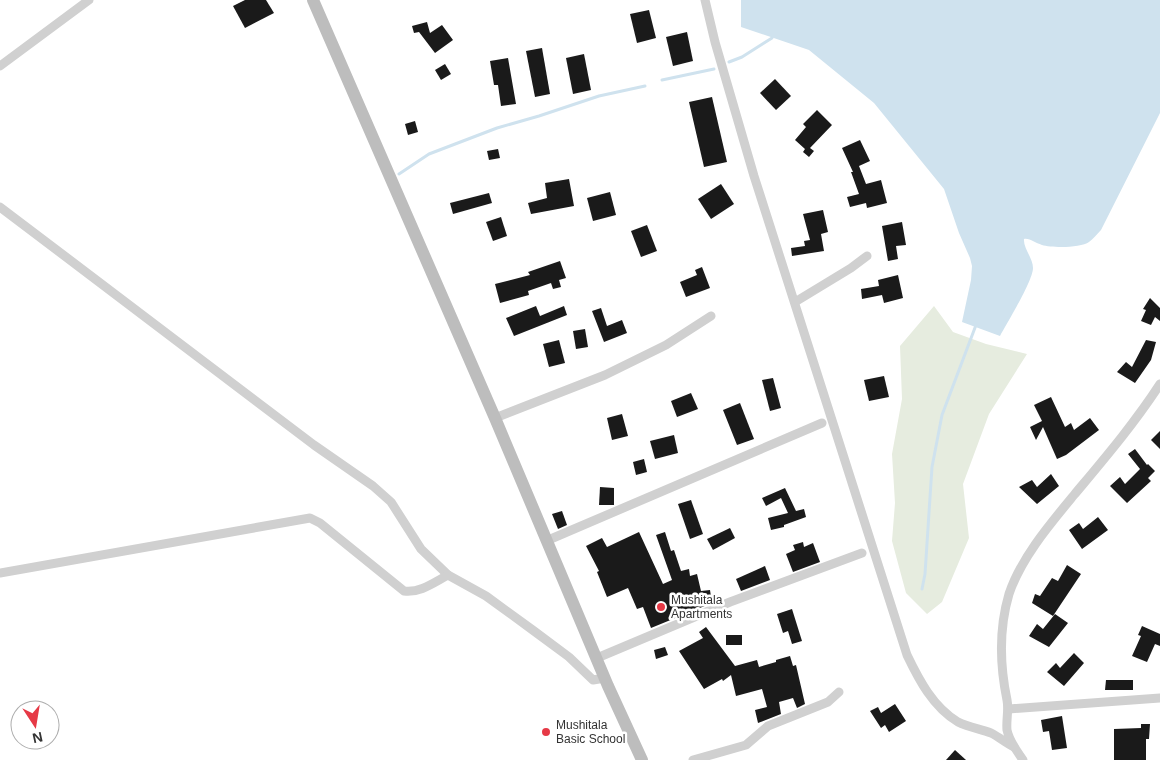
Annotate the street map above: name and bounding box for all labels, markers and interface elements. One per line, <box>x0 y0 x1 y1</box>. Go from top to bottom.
place label: Mushitala Apartments <box>671 593 732 621</box>
marker: Mushitala Apartments <box>655 601 667 613</box>
north arrow <box>10 700 60 750</box>
place label: Mushitala Basic School <box>556 718 625 746</box>
marker: Mushitala Basic School <box>540 726 552 738</box>
text: N <box>31 729 44 747</box>

